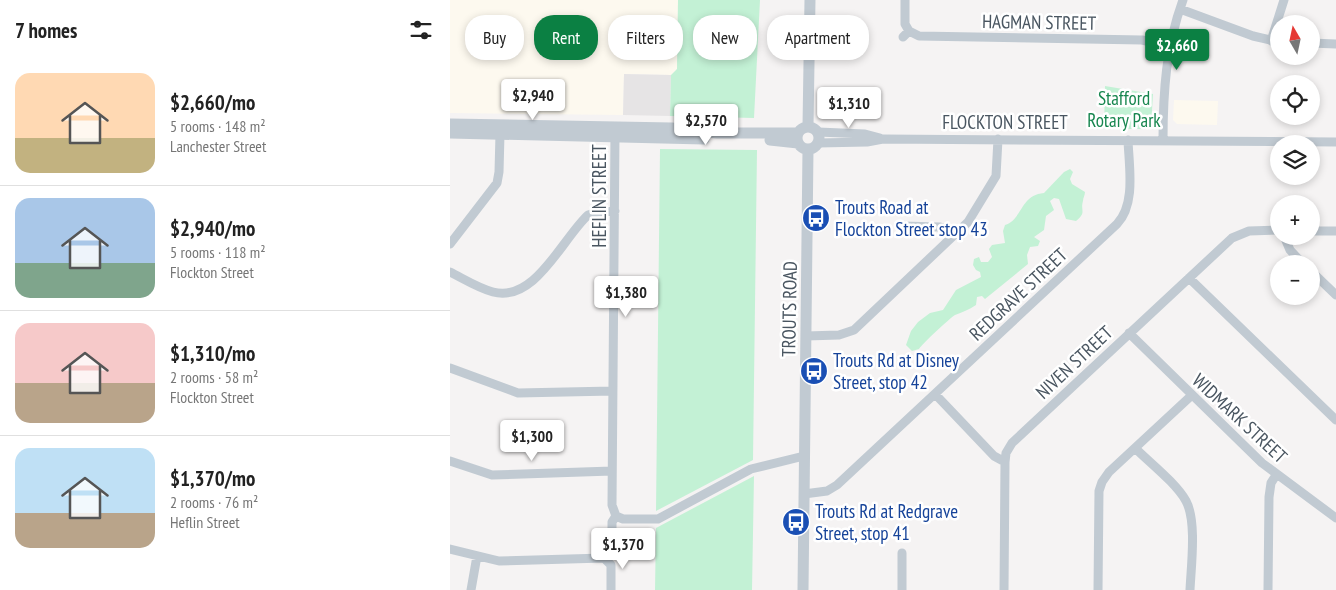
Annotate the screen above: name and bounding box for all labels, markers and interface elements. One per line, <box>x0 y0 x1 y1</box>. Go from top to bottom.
street label: HAGMAN STREET <box>982 9 1097 35</box>
chip: Buy <box>465 15 524 60</box>
chip: Rent <box>534 15 598 60</box>
chip: Filters <box>608 15 683 60</box>
chip: New <box>693 15 757 60</box>
chip: Apartment <box>767 15 869 60</box>
north arrow <box>1270 15 1320 65</box>
map controls <box>1270 15 1320 305</box>
icon: filters <box>407 16 435 44</box>
text: 7 homes <box>15 17 77 44</box>
pin: $2,660 <box>1136 28 1218 71</box>
text: $2,660 <box>1156 35 1198 55</box>
button: locate <box>1270 75 1320 125</box>
pin: $2,940 <box>492 78 574 121</box>
text: $2,940 <box>512 85 554 105</box>
pin: $1,310 <box>808 86 890 129</box>
park label: Stafford Rotary Park <box>1087 86 1161 132</box>
text: $2,660/mo <box>170 89 255 116</box>
icon: home <box>55 93 115 153</box>
text: $1,310 <box>828 93 870 113</box>
pin: $2,570 <box>665 104 747 146</box>
text: $2,570 <box>685 110 727 130</box>
street label: FLOCKTON STREET <box>942 110 1068 134</box>
text: 5 rooms · 148 m² <box>170 116 266 136</box>
button: layers <box>1270 135 1320 185</box>
text: Lanchester Street <box>170 136 266 156</box>
street label: HEFLIN STREET <box>587 144 611 248</box>
place label: Trouts Road at Flockton Street stop 43 <box>835 195 988 241</box>
button: + <box>1270 195 1320 245</box>
bus stop icon: Trouts Road at Flockton Street stop 43 <box>801 203 831 233</box>
text: $2,940/mo <box>170 215 255 242</box>
icon: home <box>55 218 115 278</box>
text: 5 rooms · 118 m² <box>170 242 266 262</box>
street label: REDGRAVE STREET <box>964 242 1072 345</box>
button: − <box>1270 255 1320 305</box>
street label: TROUTS ROAD <box>776 261 802 357</box>
text: Flockton Street <box>170 262 254 282</box>
pin: $1,380 <box>585 276 667 318</box>
text: $1,380 <box>605 282 647 302</box>
street label: NIVEN STREET <box>1031 320 1118 404</box>
text: $1,310/mo <box>170 340 255 367</box>
icon: home <box>55 343 115 403</box>
place label: Trouts Rd at Disney Street, stop 42 <box>833 348 960 394</box>
bus stop icon: Trouts Rd at Disney Street, stop 42 <box>799 356 829 386</box>
text: 2 rooms · 58 m² <box>170 367 258 387</box>
street label: WIDMARK STREET <box>1188 368 1293 468</box>
text: Flockton Street <box>170 387 254 407</box>
pin: $1,300 <box>491 420 573 462</box>
text: $1,300 <box>511 426 553 446</box>
text: $1,370/mo <box>170 465 255 492</box>
icon: home <box>55 468 115 528</box>
text: 2 rooms · 76 m² <box>170 492 258 512</box>
place label: Trouts Rd at Redgrave Street, stop 41 <box>815 499 958 545</box>
bus stop icon: Trouts Rd at Redgrave Street, stop 41 <box>781 507 811 537</box>
text: Heflin Street <box>170 512 240 532</box>
pin: $1,370 <box>582 528 664 570</box>
text: $1,370 <box>602 534 644 554</box>

